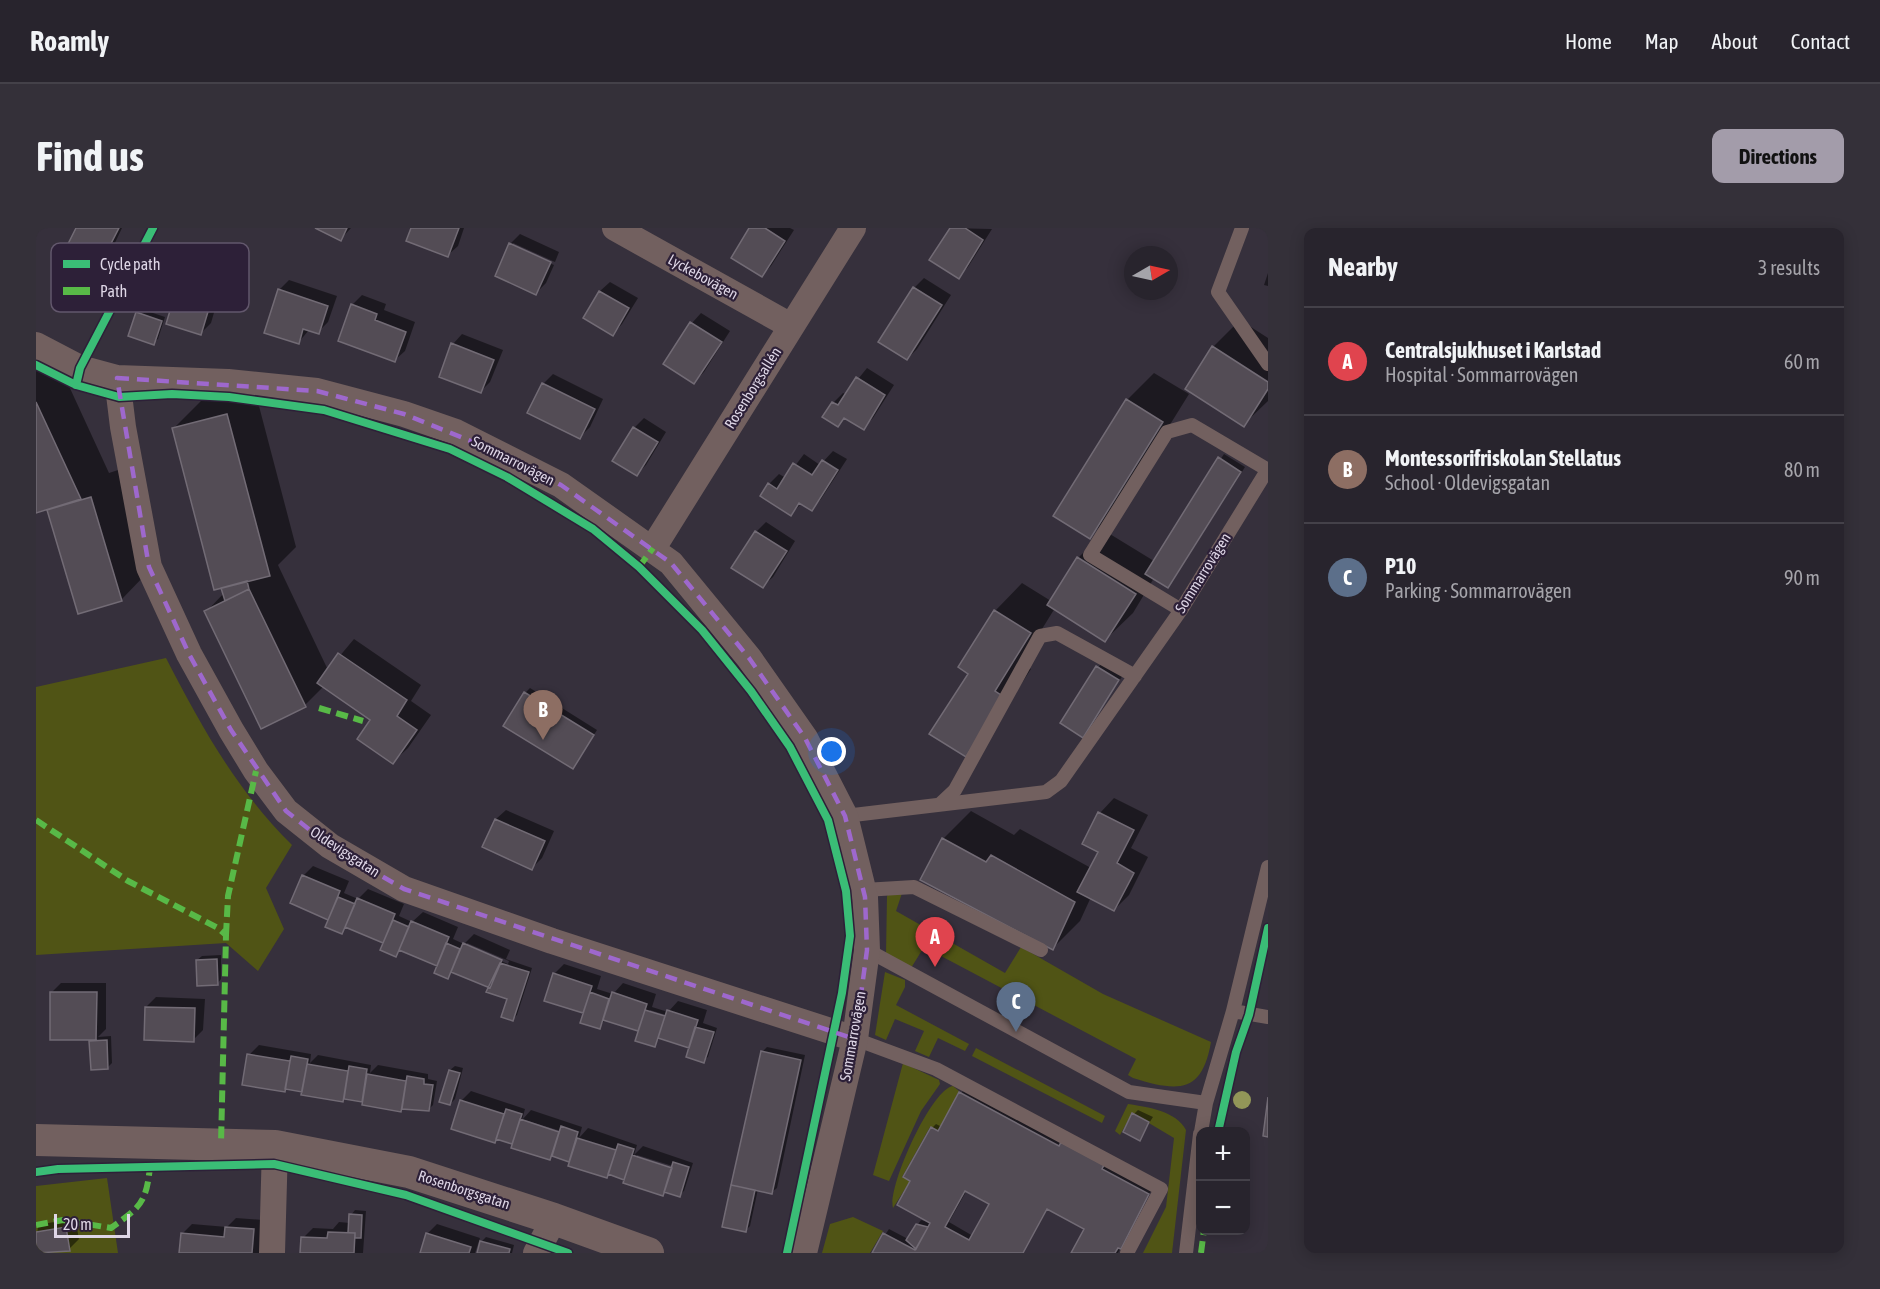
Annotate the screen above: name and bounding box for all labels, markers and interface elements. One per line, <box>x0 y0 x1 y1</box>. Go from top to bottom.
text: Roamly <box>30 25 109 57</box>
text: Home <box>1565 29 1612 53</box>
text: Map <box>1645 29 1679 53</box>
text: About <box>1712 29 1758 53</box>
text: Contact <box>1791 29 1850 53</box>
button: Directions <box>1712 129 1844 183</box>
text: Find us <box>36 132 144 180</box>
legend <box>51 243 249 312</box>
north arrow <box>1124 246 1178 300</box>
street label: Lyckebovägen <box>665 250 741 303</box>
text: Nearby <box>1328 252 1398 282</box>
text: Cycle path <box>100 255 160 274</box>
text: 3 results <box>1758 256 1820 279</box>
text: Path <box>100 282 127 300</box>
text: Centralsjukhuset i Karlstad <box>1385 337 1601 363</box>
street label: Rosenborgsallén <box>721 344 784 432</box>
text: A <box>1343 350 1352 373</box>
text: 60 m <box>1784 350 1820 373</box>
text: Hospital · Sommarrovägen <box>1385 363 1579 386</box>
street label: Sommarrovägen <box>469 432 558 489</box>
text: Montessorifriskolan Stellatus <box>1385 445 1621 471</box>
text: B <box>1343 458 1352 481</box>
text: 80 m <box>1784 458 1820 481</box>
text: School · Oldevigsgatan <box>1385 471 1550 494</box>
street label: Sommarrovägen <box>1171 530 1234 616</box>
text: P10 <box>1385 553 1416 579</box>
text: C <box>1343 566 1352 589</box>
text: 90 m <box>1784 566 1820 589</box>
text: Parking · Sommarrovägen <box>1385 579 1572 602</box>
pin: B <box>524 690 562 740</box>
your location <box>817 737 846 766</box>
street label: Oldevigsgatan <box>307 823 383 880</box>
pin: A <box>916 918 954 967</box>
pin: C <box>996 982 1036 1032</box>
street label: Sommarrovägen <box>836 990 869 1082</box>
map controls <box>1196 1127 1250 1235</box>
button: + <box>1196 1127 1250 1181</box>
street label: Rosenborgsgatan <box>416 1167 512 1212</box>
button: − <box>1196 1181 1250 1235</box>
scale bar <box>54 1211 130 1238</box>
text: 20 m <box>63 1215 92 1233</box>

